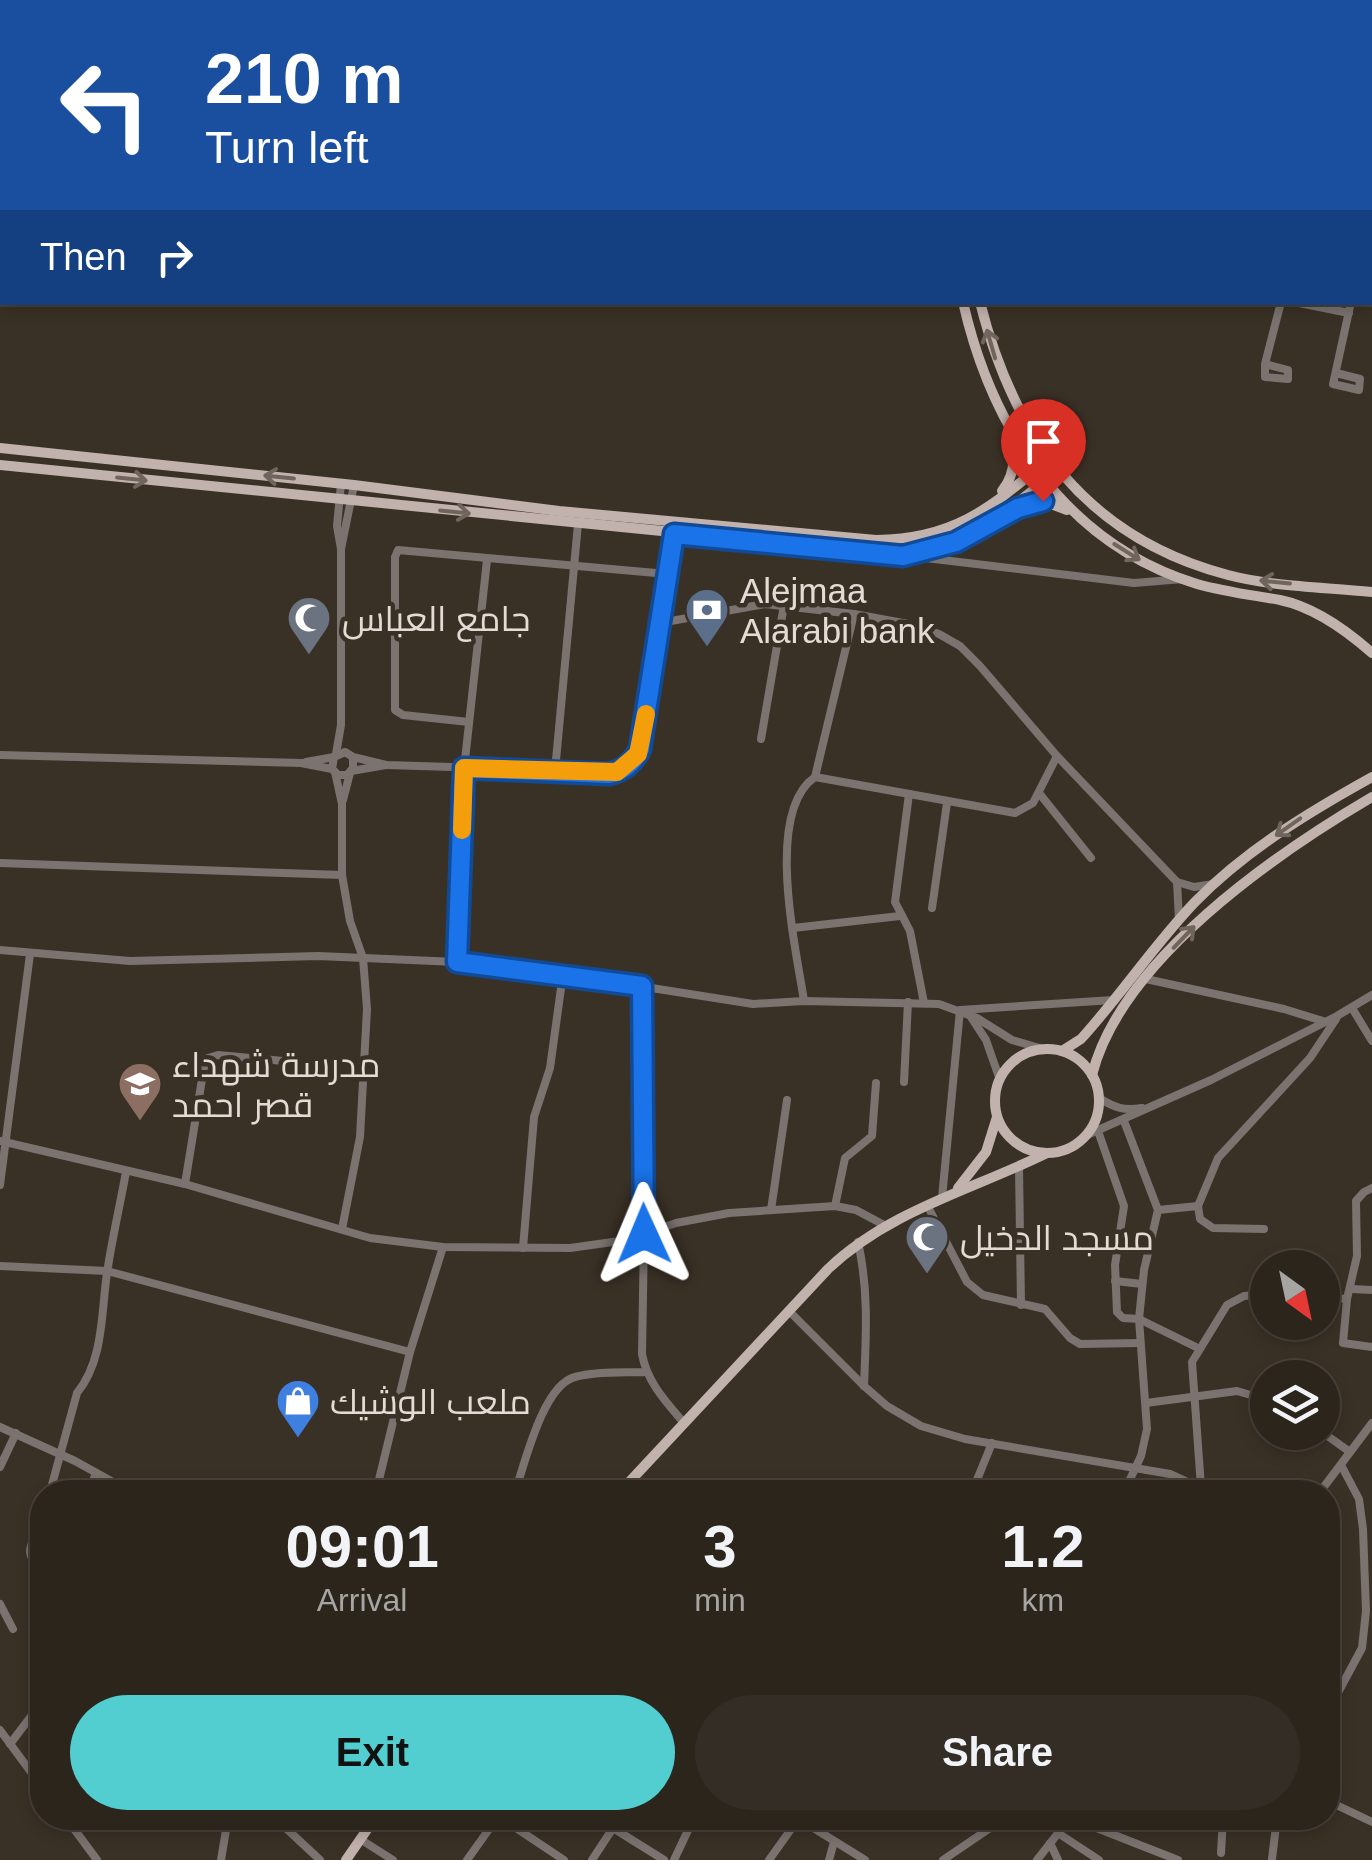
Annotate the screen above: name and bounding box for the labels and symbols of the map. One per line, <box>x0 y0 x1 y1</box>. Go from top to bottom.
one-way arrow <box>980 328 999 360</box>
pin <box>1001 399 1086 502</box>
one-way arrow <box>264 467 296 486</box>
one-way arrow <box>115 470 147 489</box>
one-way arrow <box>439 503 471 522</box>
one-way arrow <box>1112 541 1141 562</box>
place label: Alejmaa Alarabi bank <box>740 571 935 650</box>
one-way arrow <box>1259 572 1292 591</box>
bank icon: Alejmaa Alarabi bank <box>684 587 730 648</box>
mosque icon: جامع العباس <box>286 595 332 656</box>
place label: جامع العباس <box>342 599 530 642</box>
one-way arrow <box>1275 816 1303 837</box>
one-way arrow <box>1172 926 1196 950</box>
place label: مدرسة شهداء قصر احمد <box>172 1045 381 1125</box>
school or university icon: مدرسة شهداء قصر احمد <box>117 1061 163 1122</box>
position arrow <box>592 1182 696 1286</box>
mosque icon: مسجد الدخيل <box>904 1214 950 1275</box>
place label: مسجد الدخيل <box>960 1218 1154 1259</box>
north arrow <box>1250 1250 1340 1340</box>
shop icon: ملعب الوشيك <box>275 1378 321 1439</box>
place label: ملعب الوشيك <box>330 1382 531 1422</box>

